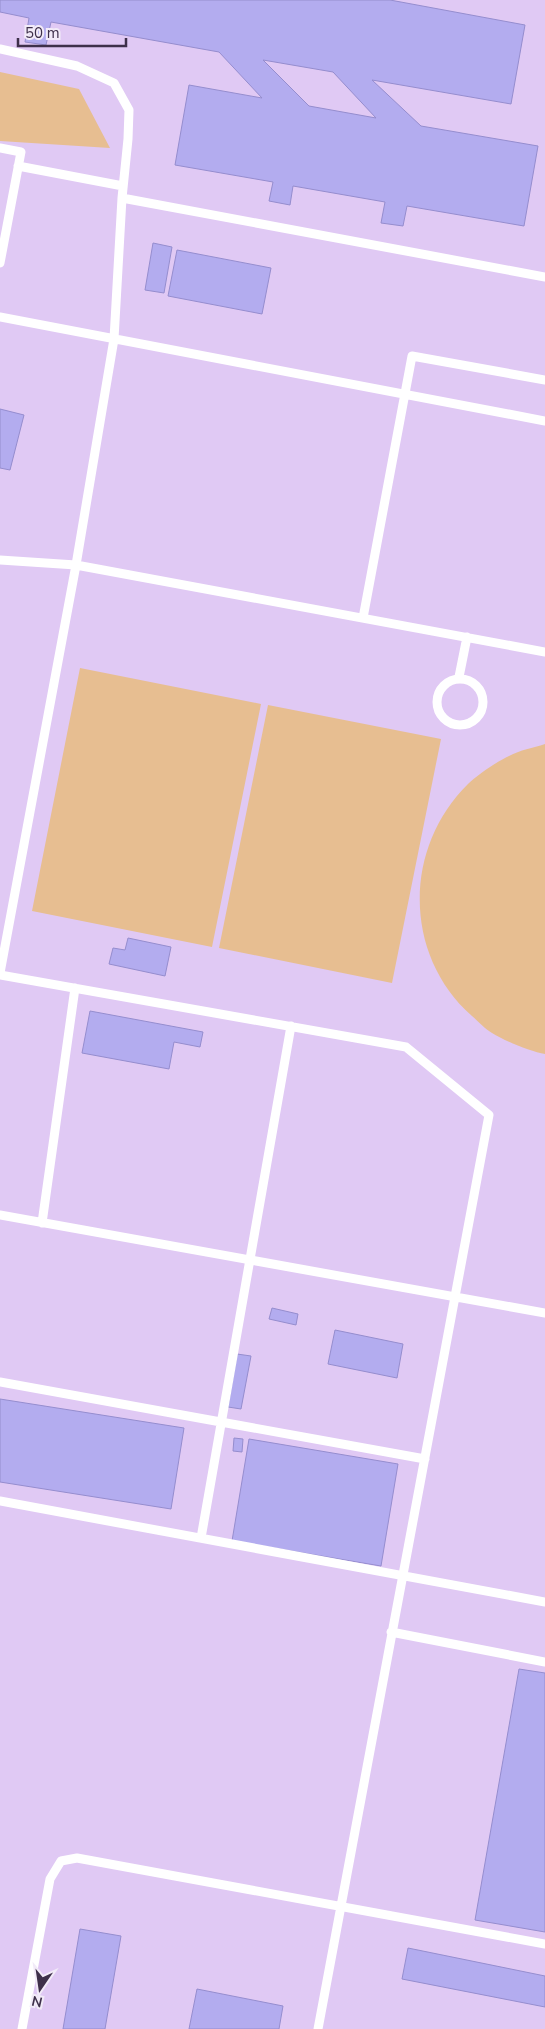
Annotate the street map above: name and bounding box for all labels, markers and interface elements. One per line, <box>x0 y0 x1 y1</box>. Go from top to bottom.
scale bar <box>18 15 125 47</box>
text: 50 m <box>25 23 60 43</box>
north arrow <box>15 1964 65 2014</box>
text: N <box>30 1991 44 2012</box>

